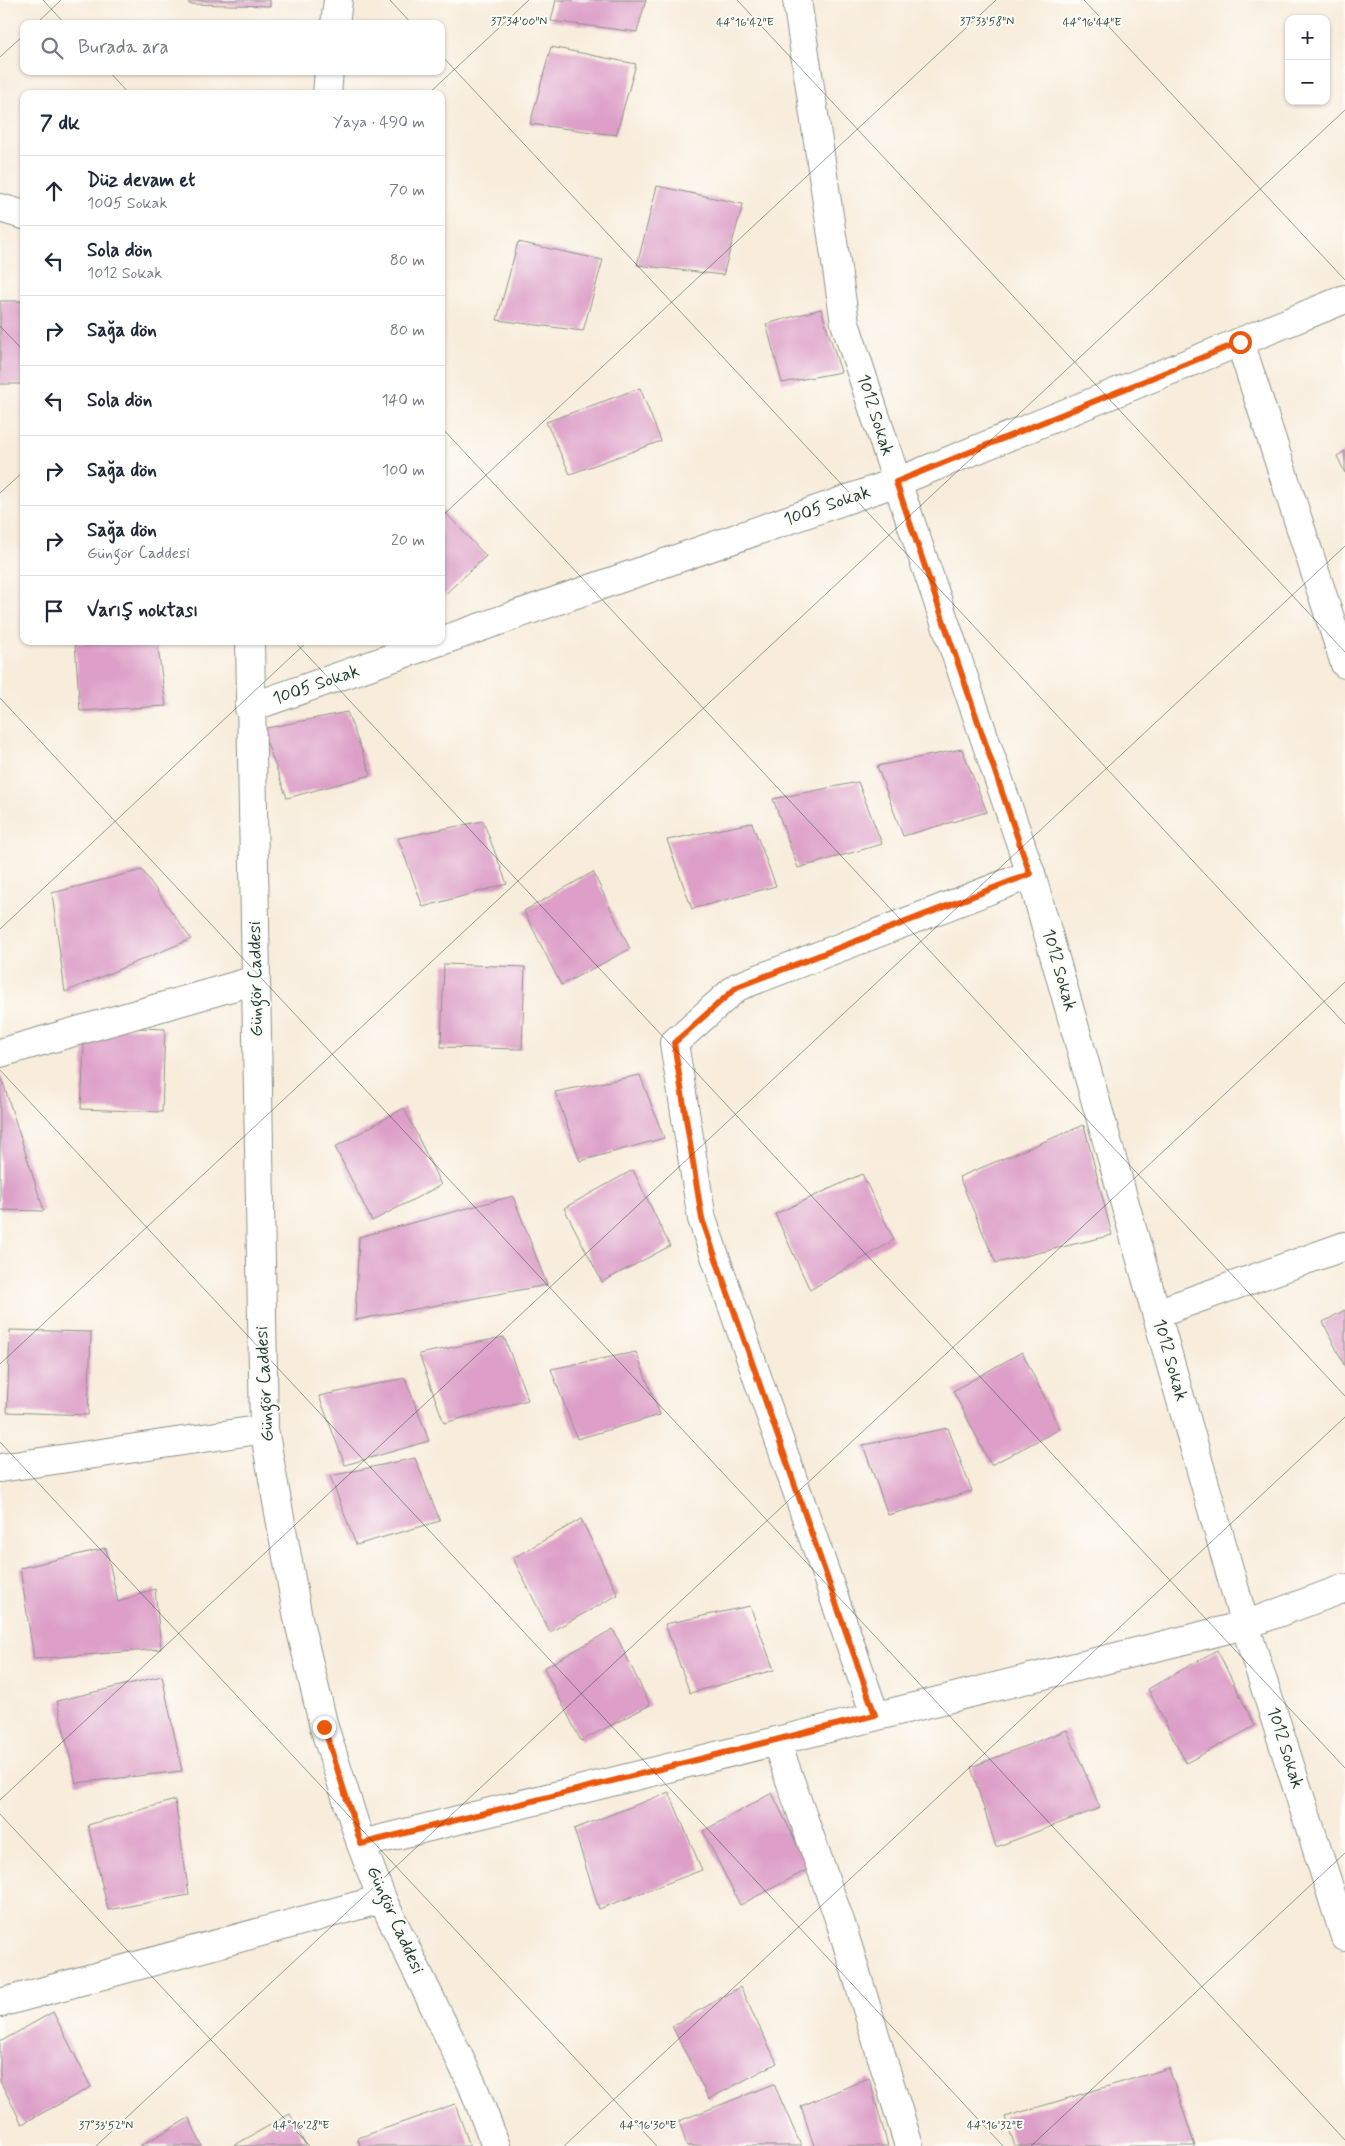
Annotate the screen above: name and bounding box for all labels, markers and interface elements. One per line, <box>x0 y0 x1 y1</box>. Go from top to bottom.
text: 37°34'00"N <box>491 14 547 30</box>
text: 37°33'58"N <box>960 14 1014 30</box>
text: 44°16'42"E <box>716 15 774 31</box>
text: 44°16'44"E <box>1063 15 1121 31</box>
map controls <box>1285 15 1330 105</box>
button: + <box>1285 15 1330 60</box>
search box <box>20 20 445 75</box>
icon: search <box>38 34 66 62</box>
text: Burada ara <box>78 35 169 60</box>
button: − <box>1285 60 1330 105</box>
text: 7 dk <box>40 109 80 137</box>
text: Yaya · 490 m <box>333 112 425 133</box>
text: Düz devam et <box>87 168 195 193</box>
icon: ahead <box>40 177 68 205</box>
text: 70 m <box>389 180 425 201</box>
text: 1005 Sokak <box>87 193 167 214</box>
text: Sola dön <box>87 238 152 263</box>
icon: left <box>40 247 68 275</box>
text: 80 m <box>390 250 425 271</box>
text: 1012 Sokak <box>87 263 162 284</box>
icon: right <box>40 317 68 345</box>
text: Sağa dön <box>87 318 157 343</box>
text: 80 m <box>390 320 425 341</box>
route start <box>1229 331 1252 354</box>
street label: 1012 Sokak <box>851 371 899 459</box>
icon: left <box>40 387 68 415</box>
text: Sola dön <box>87 388 152 413</box>
text: 140 m <box>381 390 425 411</box>
icon: right <box>40 457 68 485</box>
text: Sağa dön <box>87 458 157 483</box>
text: 100 m <box>382 460 425 481</box>
street label: 1005 Sokak <box>780 480 874 532</box>
text: Sağa dön <box>87 518 157 543</box>
icon: right <box>40 527 68 555</box>
text: 20 m <box>391 530 425 551</box>
text: Güngör Caddesi <box>87 543 190 564</box>
icon: arrive <box>40 597 68 625</box>
text: Varış noktası <box>87 598 198 623</box>
street label: 1005 Sokak <box>269 659 363 711</box>
street label: Güngör Caddesi <box>243 921 271 1037</box>
street label: 1012 Sokak <box>1036 926 1082 1014</box>
street label: 1012 Sokak <box>1147 1316 1193 1404</box>
street label: Güngör Caddesi <box>250 1326 282 1442</box>
street label: 1012 Sokak <box>1261 1704 1309 1792</box>
route end <box>313 1716 336 1739</box>
street label: Güngör Caddesi <box>359 1862 429 1979</box>
text: 37°33'52"N <box>79 2118 133 2134</box>
text: 44°16'28"E <box>273 2118 329 2134</box>
text: 44°16'30"E <box>620 2118 676 2134</box>
text: 44°16'32"E <box>967 2118 1023 2134</box>

